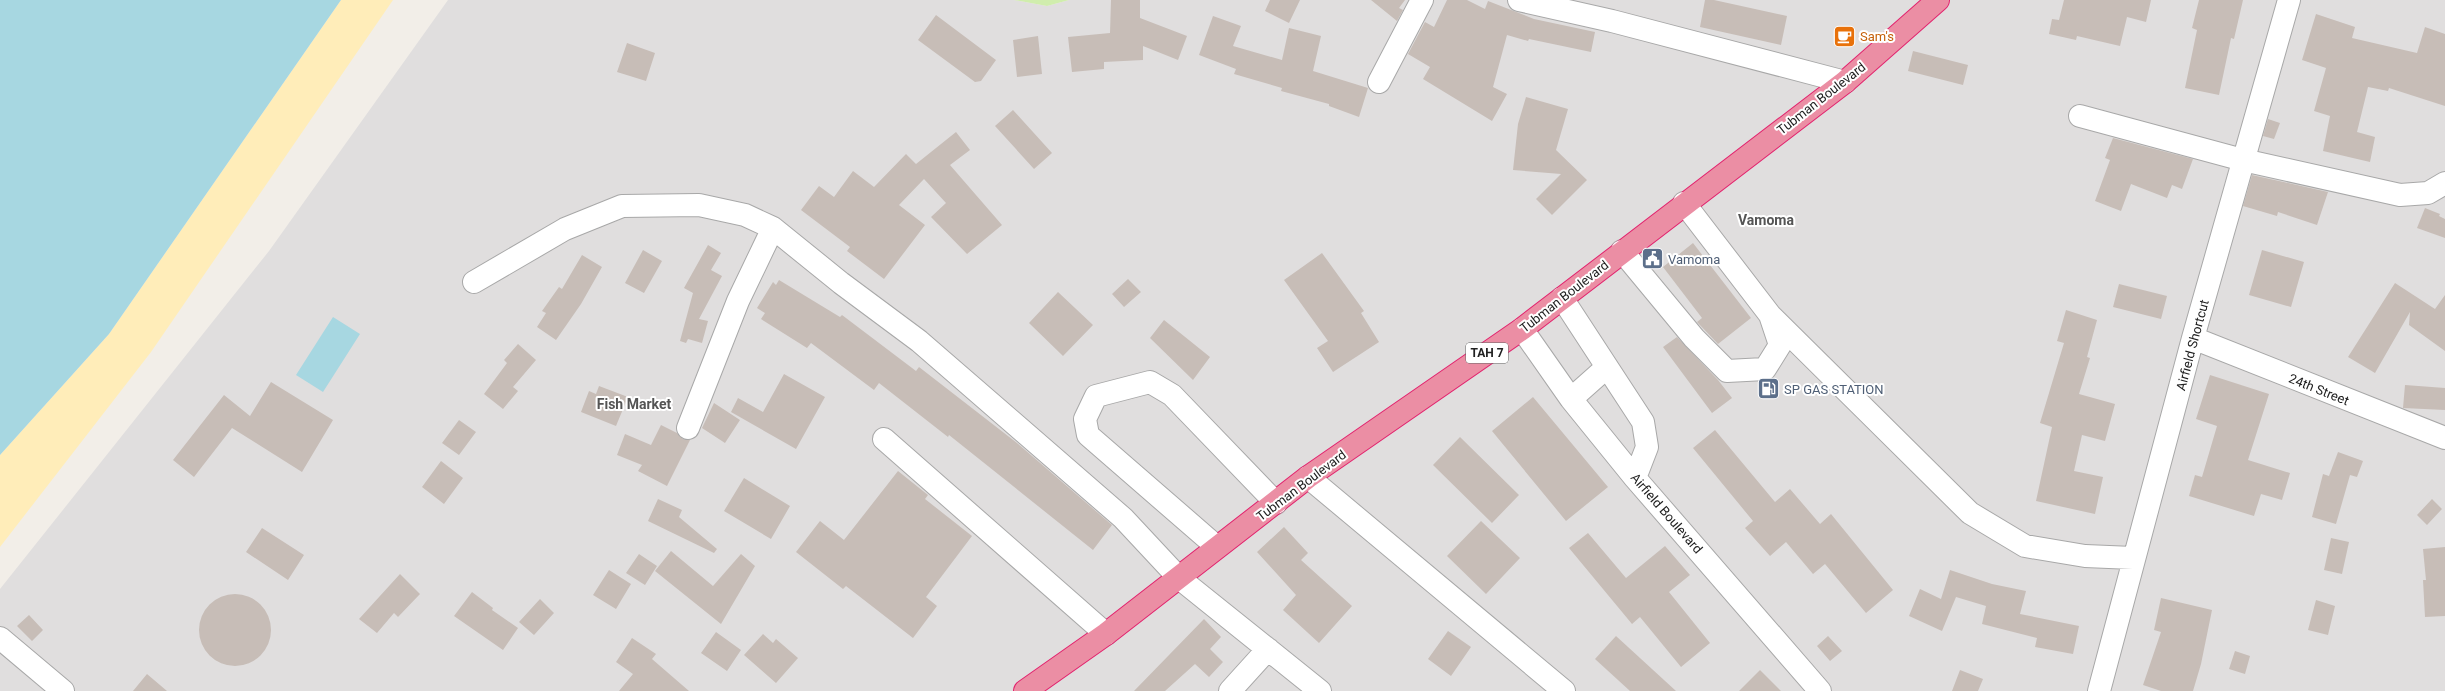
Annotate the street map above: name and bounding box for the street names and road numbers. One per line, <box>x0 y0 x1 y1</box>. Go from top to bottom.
street label: Tubman Boulevard <box>1774 59 1868 138</box>
street label: Tubman Boulevard <box>1517 257 1611 336</box>
street label: Airfield Shortcut <box>2173 298 2212 392</box>
road number: TAH 7 <box>1466 343 1508 363</box>
street label: 24th Street <box>2287 371 2351 408</box>
street label: Tubman Boulevard <box>1254 447 1349 524</box>
street label: Airfield Boulevard <box>1628 470 1706 557</box>

